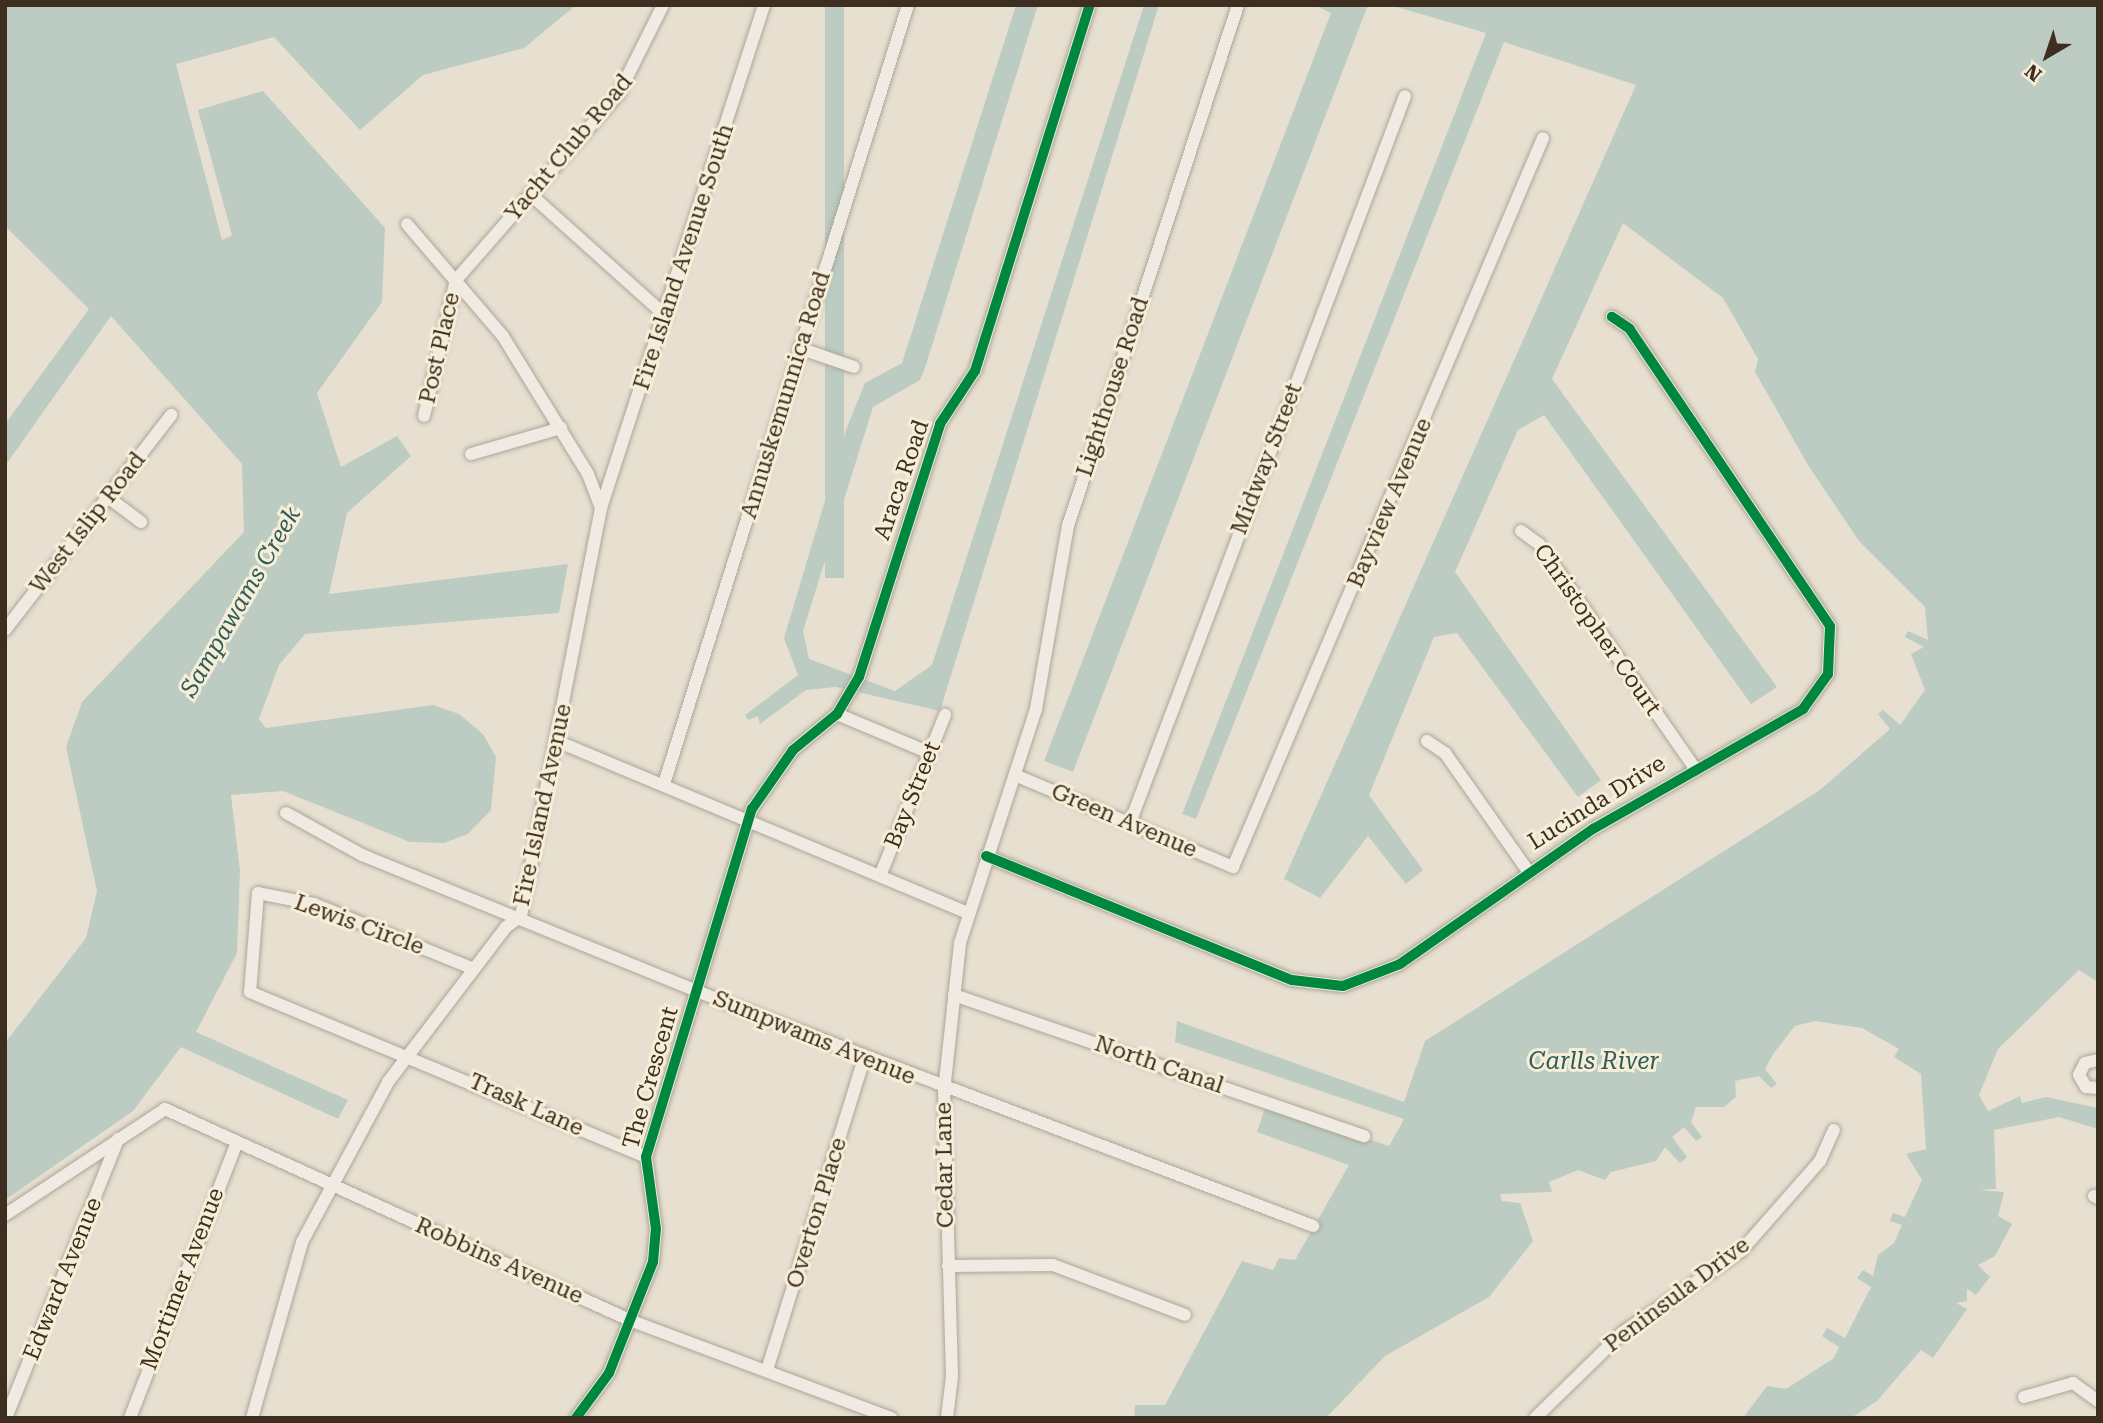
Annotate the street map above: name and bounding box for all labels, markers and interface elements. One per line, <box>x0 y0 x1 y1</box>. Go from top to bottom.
north arrow <box>2012 21 2082 91</box>
text: N <box>2021 59 2046 86</box>
street label: Yacht Club Road <box>499 69 639 227</box>
street label: Fire Island Avenue South <box>628 120 740 394</box>
street label: Annuskemunnica Road <box>735 268 837 522</box>
street label: Post Place <box>414 290 466 406</box>
street label: Lighthouse Road <box>1071 294 1155 480</box>
street label: Midway Street <box>1225 379 1309 539</box>
street label: Bayview Avenue <box>1342 414 1438 592</box>
street label: Araca Road <box>869 416 935 544</box>
street label: West Islip Road <box>24 447 152 599</box>
water label: Sampawams Creek <box>175 502 307 702</box>
street label: Christopher Court <box>1528 539 1666 721</box>
street label: Fire Island Avenue <box>508 701 578 909</box>
street label: Bay Street <box>879 738 947 852</box>
street label: Lucinda Drive <box>1523 750 1671 856</box>
street label: Green Avenue <box>1047 778 1201 864</box>
street label: Lewis Circle <box>290 889 428 961</box>
street label: Sumpwams Avenue <box>709 985 919 1091</box>
street label: The Crescent <box>617 1004 685 1152</box>
street label: North Canal <box>1091 1030 1227 1100</box>
water label: Carlls River <box>1529 1048 1659 1076</box>
street label: Trask Lane <box>464 1067 588 1143</box>
street label: Cedar Lane <box>930 1102 960 1228</box>
street label: Overton Place <box>781 1134 853 1292</box>
street label: Mortimer Avenue <box>136 1184 230 1374</box>
street label: Edward Avenue <box>18 1194 108 1364</box>
street label: Robbins Avenue <box>411 1212 587 1310</box>
street label: Peninsula Drive <box>1599 1231 1755 1359</box>

